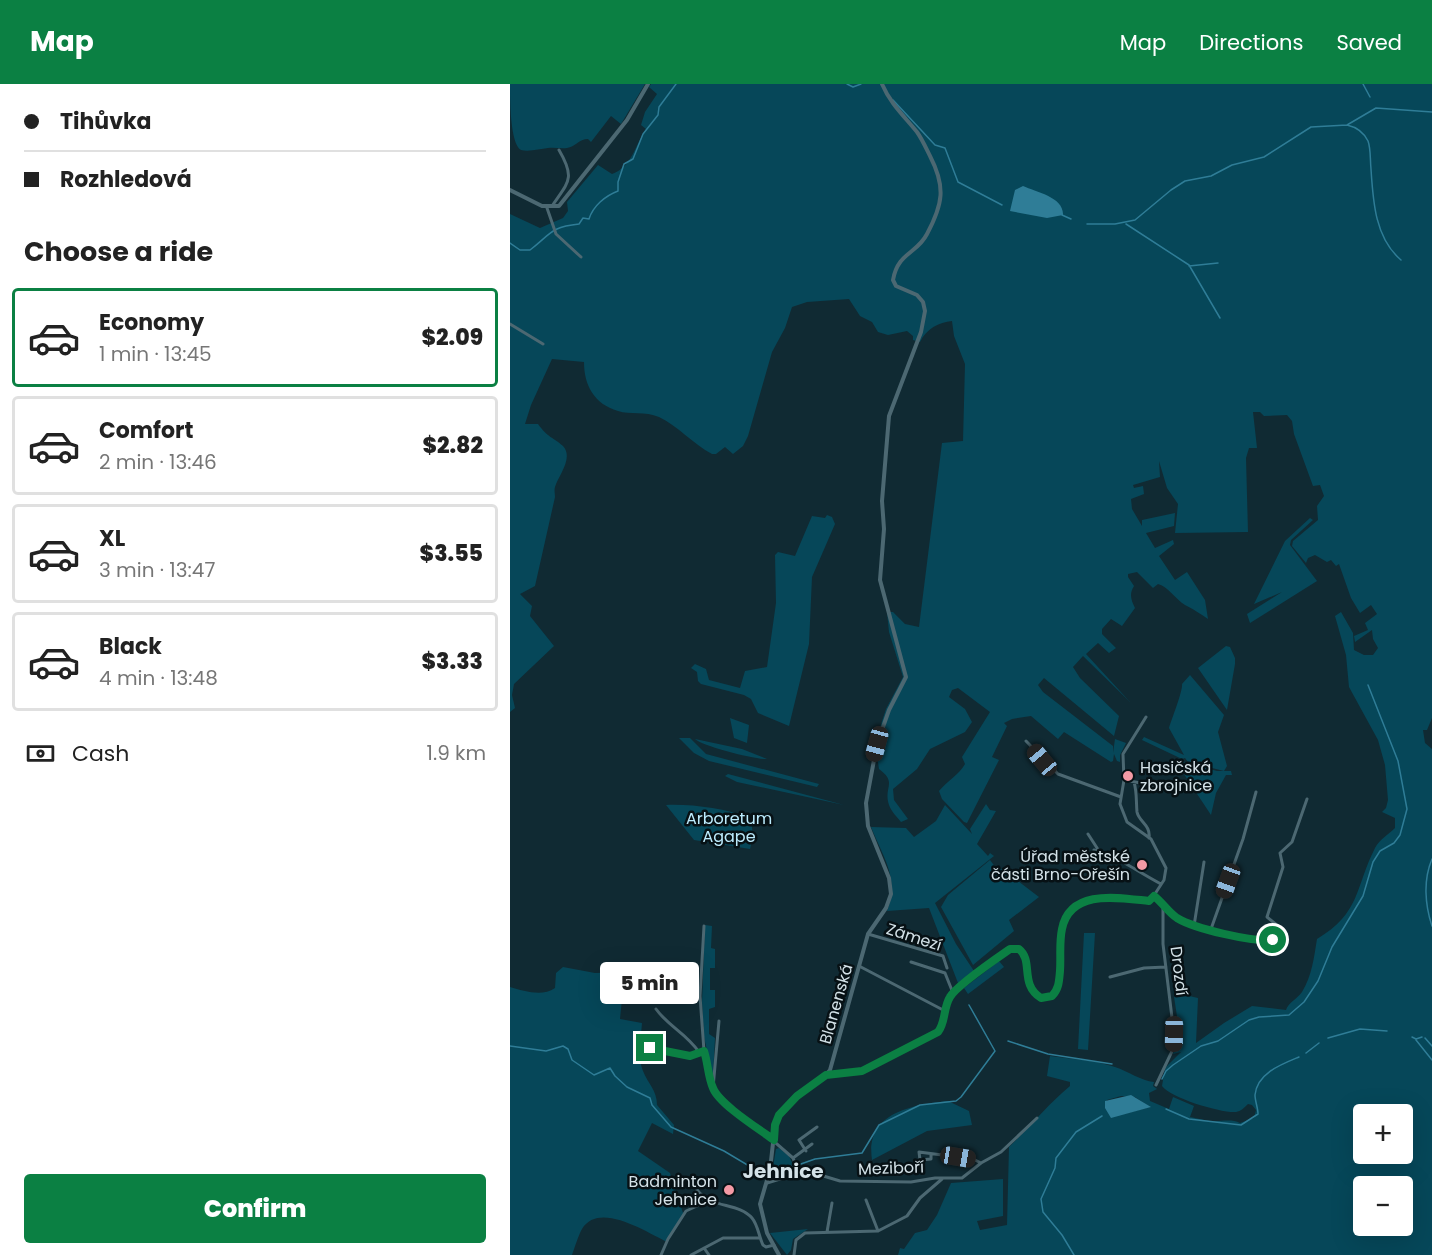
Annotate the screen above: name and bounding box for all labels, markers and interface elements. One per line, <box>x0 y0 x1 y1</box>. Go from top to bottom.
text: Map <box>30 22 94 61</box>
text: Map <box>1120 28 1166 57</box>
text: Directions <box>1199 28 1303 57</box>
text: Saved <box>1336 28 1402 57</box>
text: Tihůvka <box>60 106 151 137</box>
text: Rozhledová <box>60 164 192 195</box>
text: Choose a ride <box>24 233 213 270</box>
text: Economy <box>99 307 204 338</box>
icon: car <box>27 311 81 365</box>
text: $2.09 <box>422 322 483 353</box>
text: 1 min · 13:45 <box>99 340 212 368</box>
text: Comfort <box>99 415 193 446</box>
icon: car <box>27 419 81 473</box>
text: $2.82 <box>422 430 483 461</box>
text: 2 min · 13:46 <box>99 448 217 476</box>
text: XL <box>99 523 125 554</box>
icon: car <box>27 527 81 581</box>
text: $3.55 <box>420 538 483 569</box>
text: 3 min · 13:47 <box>99 556 215 584</box>
text: Black <box>99 631 162 662</box>
icon: car <box>27 635 81 689</box>
text: $3.33 <box>422 646 483 677</box>
text: 4 min · 13:48 <box>99 664 218 692</box>
car <box>864 724 890 764</box>
icon: cash <box>24 737 57 770</box>
text: Cash <box>72 738 129 769</box>
text: 1.9 km <box>427 739 486 767</box>
car <box>1024 740 1060 780</box>
place label: Hasičská zbrojnice <box>1140 756 1212 797</box>
marker: Hasičská zbrojnice <box>1121 769 1135 783</box>
park label: Arboretum Agape <box>686 807 772 848</box>
place label: Úřad městské části Brno-Ořešín <box>991 845 1130 886</box>
marker: Úřad městské části Brno-Ořešín <box>1135 858 1149 872</box>
car <box>1213 861 1243 901</box>
street label: Zámezí <box>883 917 945 957</box>
route start <box>1259 926 1286 953</box>
street label: Drozdí <box>1165 945 1193 997</box>
callout: 5 min <box>600 961 700 1003</box>
street label: Blanenská <box>814 961 858 1047</box>
text: 5 min <box>620 969 679 997</box>
car <box>1165 1016 1183 1052</box>
route end <box>636 1034 663 1061</box>
map controls <box>1353 1104 1413 1236</box>
button: + <box>1353 1104 1413 1164</box>
car <box>939 1145 977 1169</box>
street label: Meziboří <box>858 1155 924 1181</box>
district label: Jehnice <box>742 1157 824 1185</box>
place label: Badminton Jehnice <box>629 1170 717 1211</box>
button: Confirm <box>24 1174 486 1243</box>
button: − <box>1353 1176 1413 1236</box>
marker: Badminton Jehnice <box>722 1183 736 1197</box>

